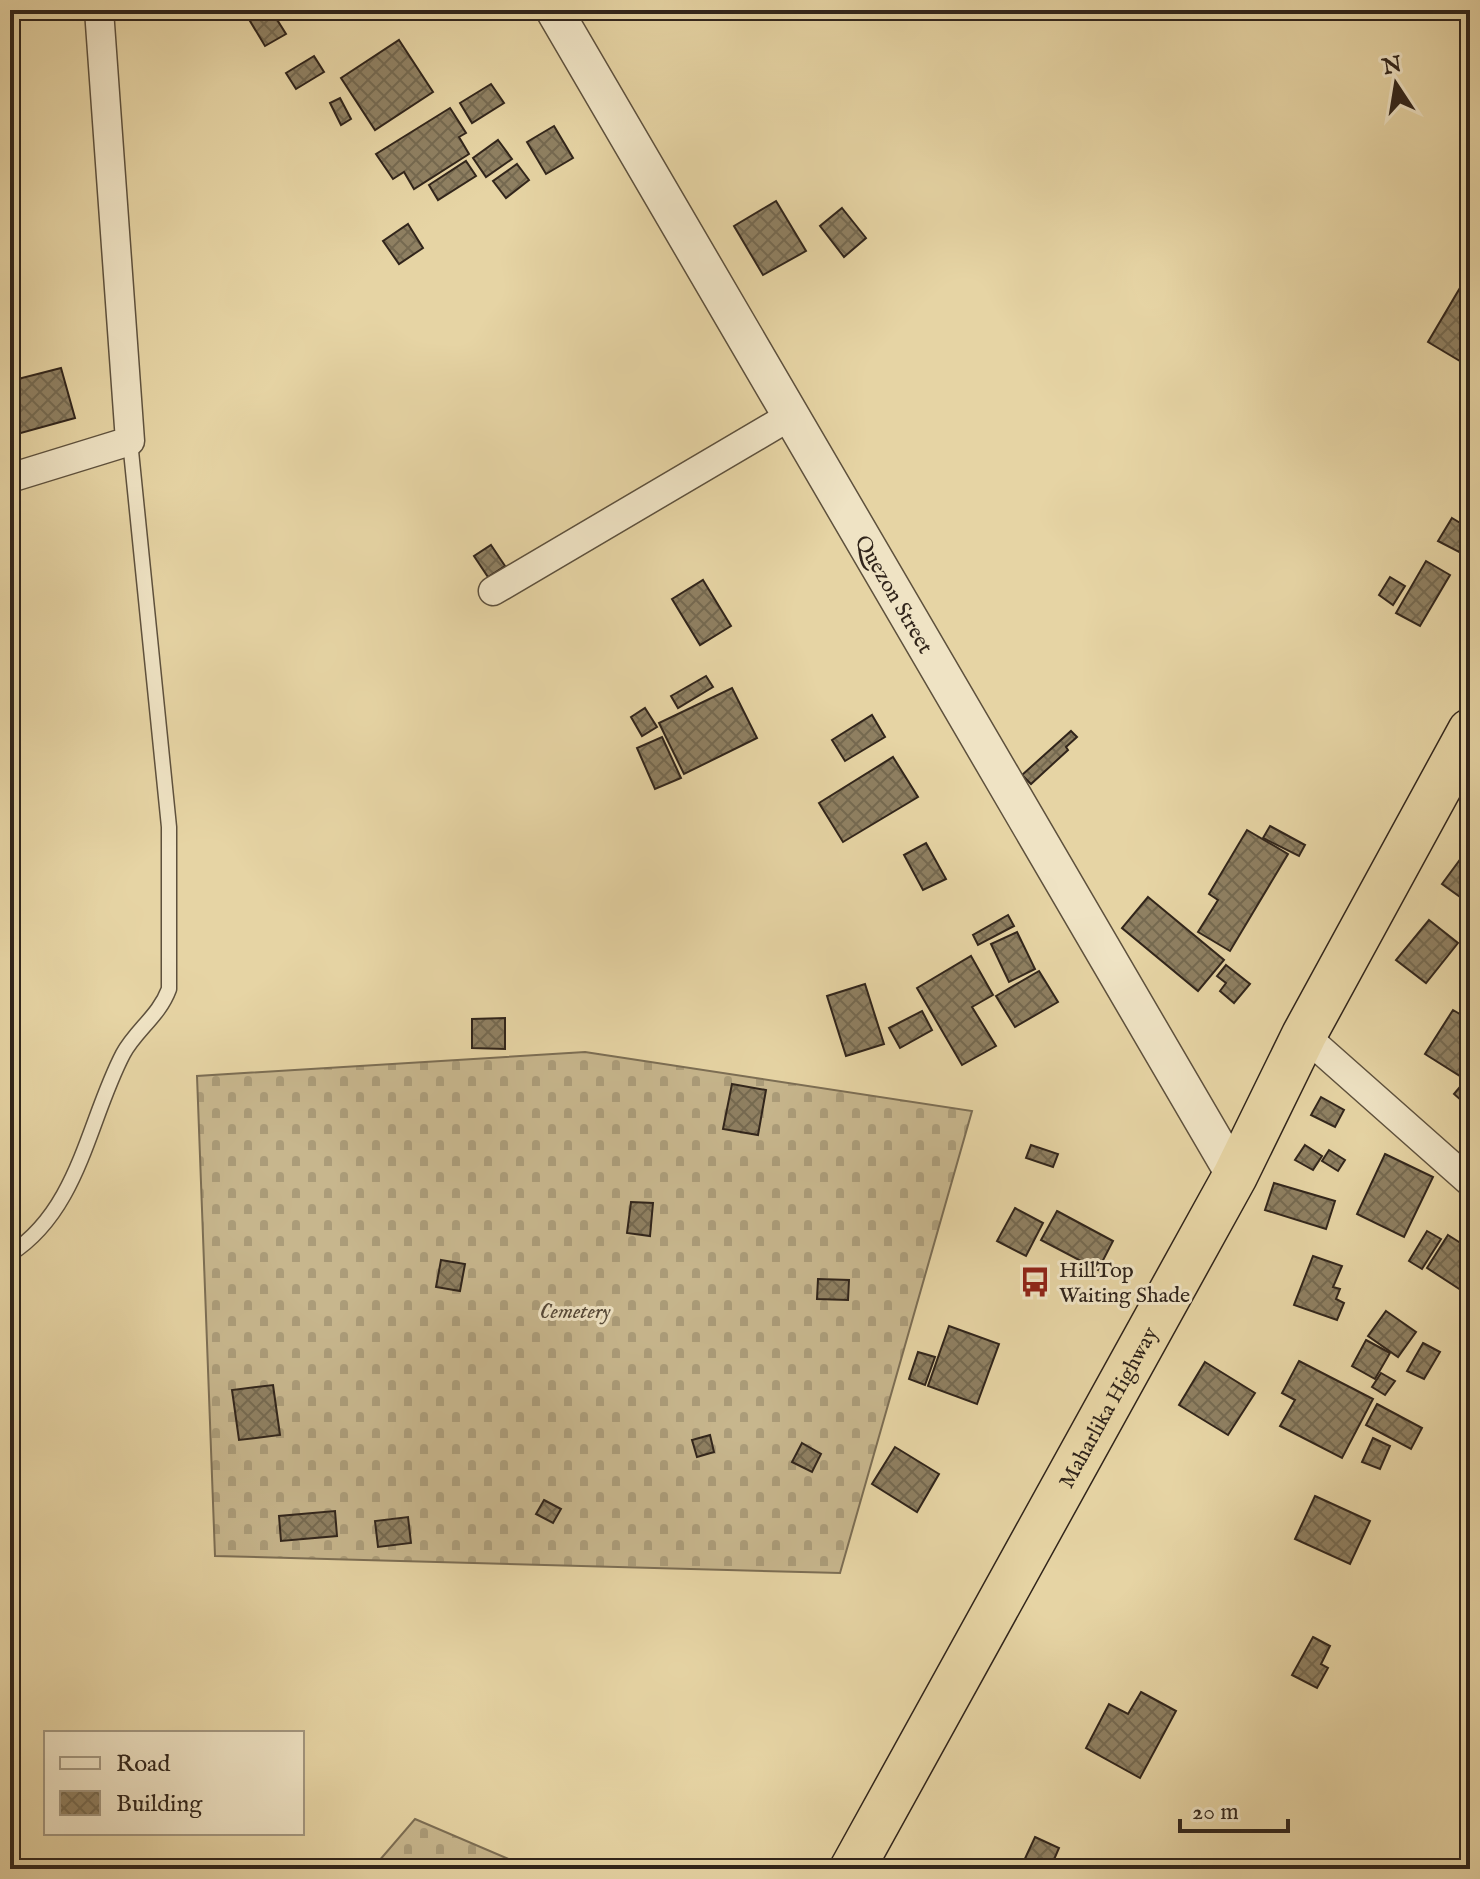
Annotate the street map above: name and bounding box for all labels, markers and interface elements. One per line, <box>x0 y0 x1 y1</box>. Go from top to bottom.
north arrow <box>1356 44 1436 124</box>
text: N <box>1379 51 1404 82</box>
street label: Quezon Street <box>848 530 939 660</box>
place label: HillTop Waiting Shade <box>1059 1257 1190 1310</box>
bus stop icon: HillTop Waiting Shade <box>1018 1265 1052 1299</box>
park label: Cemetery <box>540 1298 611 1326</box>
street label: Maharlika Highway <box>1053 1322 1165 1494</box>
legend <box>44 1731 304 1835</box>
text: Road <box>116 1749 170 1780</box>
scale bar <box>1180 1783 1288 1833</box>
text: Building <box>116 1789 203 1820</box>
text: 20 m <box>1192 1797 1239 1828</box>

